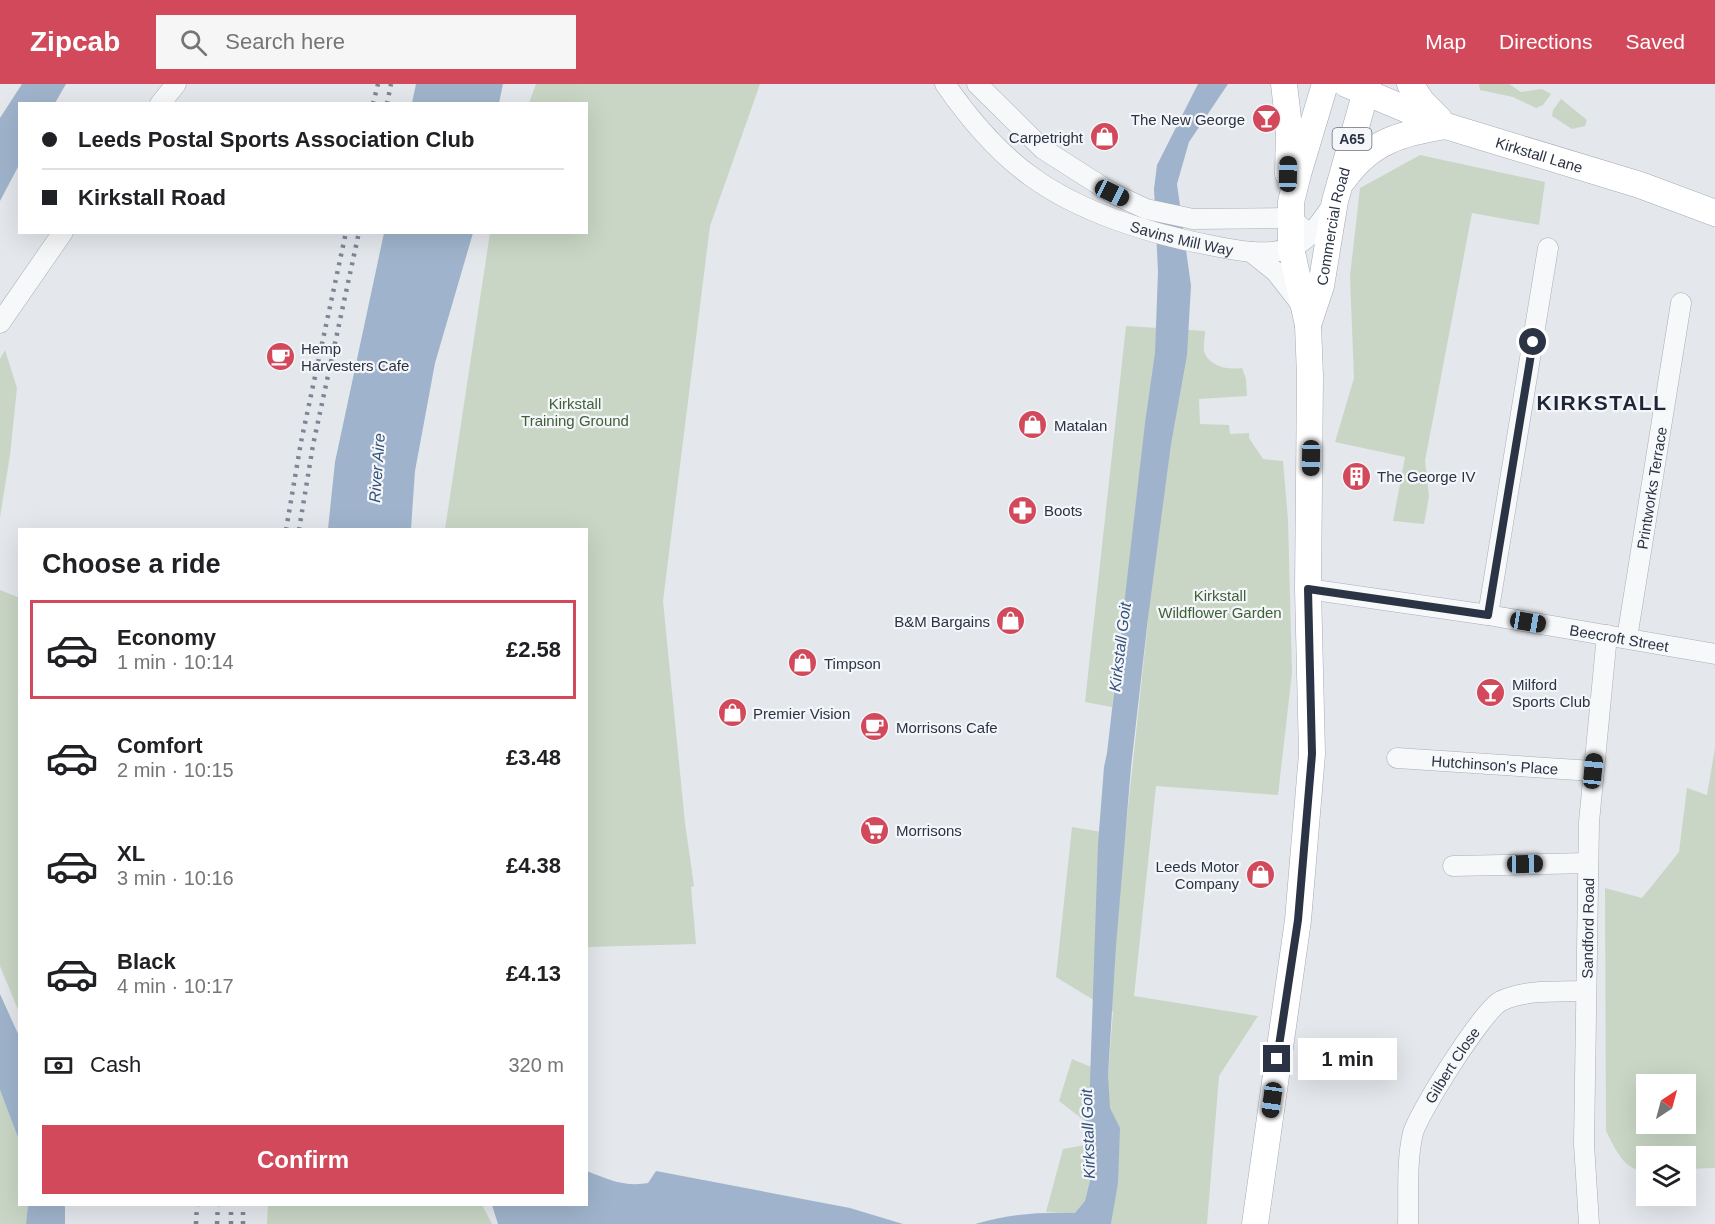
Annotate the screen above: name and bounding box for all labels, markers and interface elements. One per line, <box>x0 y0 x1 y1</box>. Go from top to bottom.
search box <box>156 15 576 69</box>
text: Zipcab <box>30 26 120 57</box>
icon: search <box>177 26 210 59</box>
text: Search here <box>225 29 345 54</box>
text: Map <box>1425 30 1466 53</box>
text: Directions <box>1499 30 1592 53</box>
text: Saved <box>1625 30 1685 53</box>
bar icon: The New George <box>1250 103 1282 135</box>
place label: The New George <box>1131 111 1245 128</box>
shop icon: Carpetright <box>1088 121 1120 153</box>
text: Leeds Postal Sports Association Club <box>78 127 474 152</box>
road number: A65 <box>1332 128 1372 150</box>
place label: Carpetright <box>1009 129 1084 146</box>
street label: Kirkstall Lane <box>1494 133 1585 176</box>
car <box>1279 156 1297 192</box>
street label: Commercial Road <box>1313 165 1353 287</box>
car <box>1092 177 1132 209</box>
text: Kirkstall Road <box>78 185 226 210</box>
street label: Savins Mill Way <box>1128 217 1235 258</box>
route start <box>1519 328 1546 355</box>
place label: Hemp Harvesters Cafe <box>301 340 409 374</box>
cafe icon: Hemp Harvesters Cafe <box>264 341 296 373</box>
district label: KIRKSTALL <box>1537 391 1667 414</box>
park label: Kirkstall Training Ground <box>521 395 629 429</box>
shop icon: Matalan <box>1017 409 1049 441</box>
place label: Matalan <box>1054 417 1107 434</box>
street label: Printworks Terrace <box>1633 425 1669 550</box>
water label: River Aire <box>366 433 388 503</box>
car <box>1302 440 1320 476</box>
building icon: The George IV <box>1340 460 1372 492</box>
place label: The George IV <box>1377 468 1475 485</box>
pharmacy icon: Boots <box>1007 494 1039 526</box>
place label: Boots <box>1044 502 1082 519</box>
text: Choose a ride <box>42 549 221 579</box>
park label: Kirkstall Wildflower Garden <box>1158 587 1282 621</box>
water label: Kirkstall Goit <box>1106 601 1134 693</box>
shop icon: B&M Bargains <box>995 605 1027 637</box>
car <box>1509 610 1547 634</box>
place label: B&M Bargains <box>894 613 990 630</box>
street label: Beecroft Street <box>1568 621 1671 655</box>
icon: car <box>45 623 99 677</box>
text: Economy <box>117 625 216 650</box>
text: £2.58 <box>506 637 561 662</box>
shop icon: Timpson <box>787 647 819 679</box>
text: 1 min · 10:14 <box>117 651 234 673</box>
place label: Timpson <box>824 655 881 672</box>
place label: Milford Sports Club <box>1512 676 1590 710</box>
bar icon: Milford Sports Club <box>1475 677 1507 709</box>
shop icon: Premier Vision <box>716 697 748 729</box>
place label: Premier Vision <box>753 705 850 722</box>
cafe icon: Morrisons Cafe <box>859 711 891 743</box>
place label: Morrisons Cafe <box>896 719 998 736</box>
icon: car <box>45 731 99 785</box>
text: Comfort <box>117 733 203 758</box>
text: £3.48 <box>506 745 561 770</box>
street label: Hutchinson's Place <box>1431 752 1559 777</box>
car <box>1582 752 1604 790</box>
text: 2 min · 10:15 <box>117 759 234 781</box>
supermarket icon: Morrisons <box>859 814 891 846</box>
place label: Morrisons <box>896 822 962 839</box>
icon: car <box>45 839 99 893</box>
text: XL <box>117 841 145 866</box>
text: £4.38 <box>506 853 561 878</box>
car <box>1507 855 1543 873</box>
place label: Leeds Motor Company <box>1156 858 1239 892</box>
shop icon: Leeds Motor Company <box>1244 859 1276 891</box>
text: 3 min · 10:16 <box>117 867 234 889</box>
street label: Sandford Road <box>1578 878 1597 979</box>
icon: car <box>45 947 99 1001</box>
text: Black <box>117 949 176 974</box>
text: £4.13 <box>506 961 561 986</box>
text: 4 min · 10:17 <box>117 975 234 997</box>
street label: Gilbert Close <box>1421 1024 1483 1106</box>
callout: 1 min <box>1298 1038 1397 1080</box>
route end <box>1263 1045 1290 1072</box>
text: 1 min <box>1321 1048 1374 1070</box>
icon: cash <box>42 1049 75 1082</box>
text: Cash <box>90 1052 141 1077</box>
text: 320 m <box>508 1054 564 1076</box>
north arrow <box>1636 1074 1696 1134</box>
map controls <box>1636 1074 1696 1206</box>
car <box>1261 1081 1283 1119</box>
water label: Kirkstall Goit <box>1078 1088 1098 1179</box>
button: Confirm <box>42 1125 564 1194</box>
button: layers <box>1636 1146 1696 1206</box>

